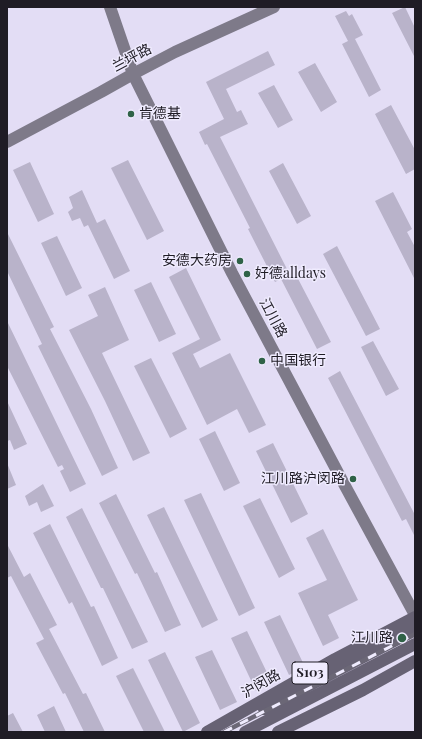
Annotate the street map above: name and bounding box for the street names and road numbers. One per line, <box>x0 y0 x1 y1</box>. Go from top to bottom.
street label: 兰坪路 <box>110 41 154 75</box>
street label: 江川路 <box>256 296 290 340</box>
road number: S103 <box>292 662 328 684</box>
street label: 沪闵路 <box>239 666 283 702</box>

